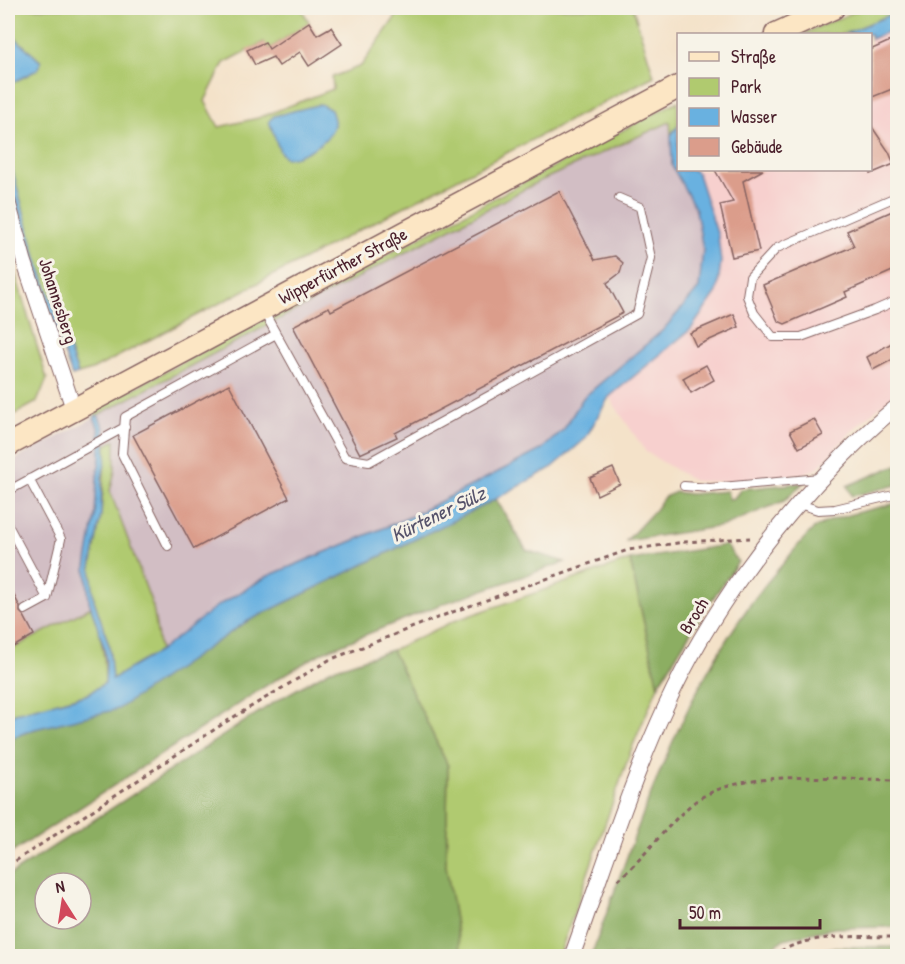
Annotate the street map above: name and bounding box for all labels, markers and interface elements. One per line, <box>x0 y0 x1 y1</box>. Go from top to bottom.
legend <box>677 33 872 171</box>
text: Straße <box>731 44 776 69</box>
text: Park <box>731 74 762 99</box>
text: Wasser <box>731 104 777 129</box>
text: Gebäude <box>731 134 783 159</box>
street label: Wipperfürther Straße <box>274 221 411 310</box>
street label: Johannesberg <box>33 255 84 347</box>
water label: Kürtener Sülz <box>386 479 491 548</box>
street label: Broch <box>673 593 714 638</box>
north arrow <box>33 871 93 931</box>
text: N <box>53 875 67 898</box>
scale bar <box>680 892 820 930</box>
text: 50 m <box>689 900 721 925</box>

